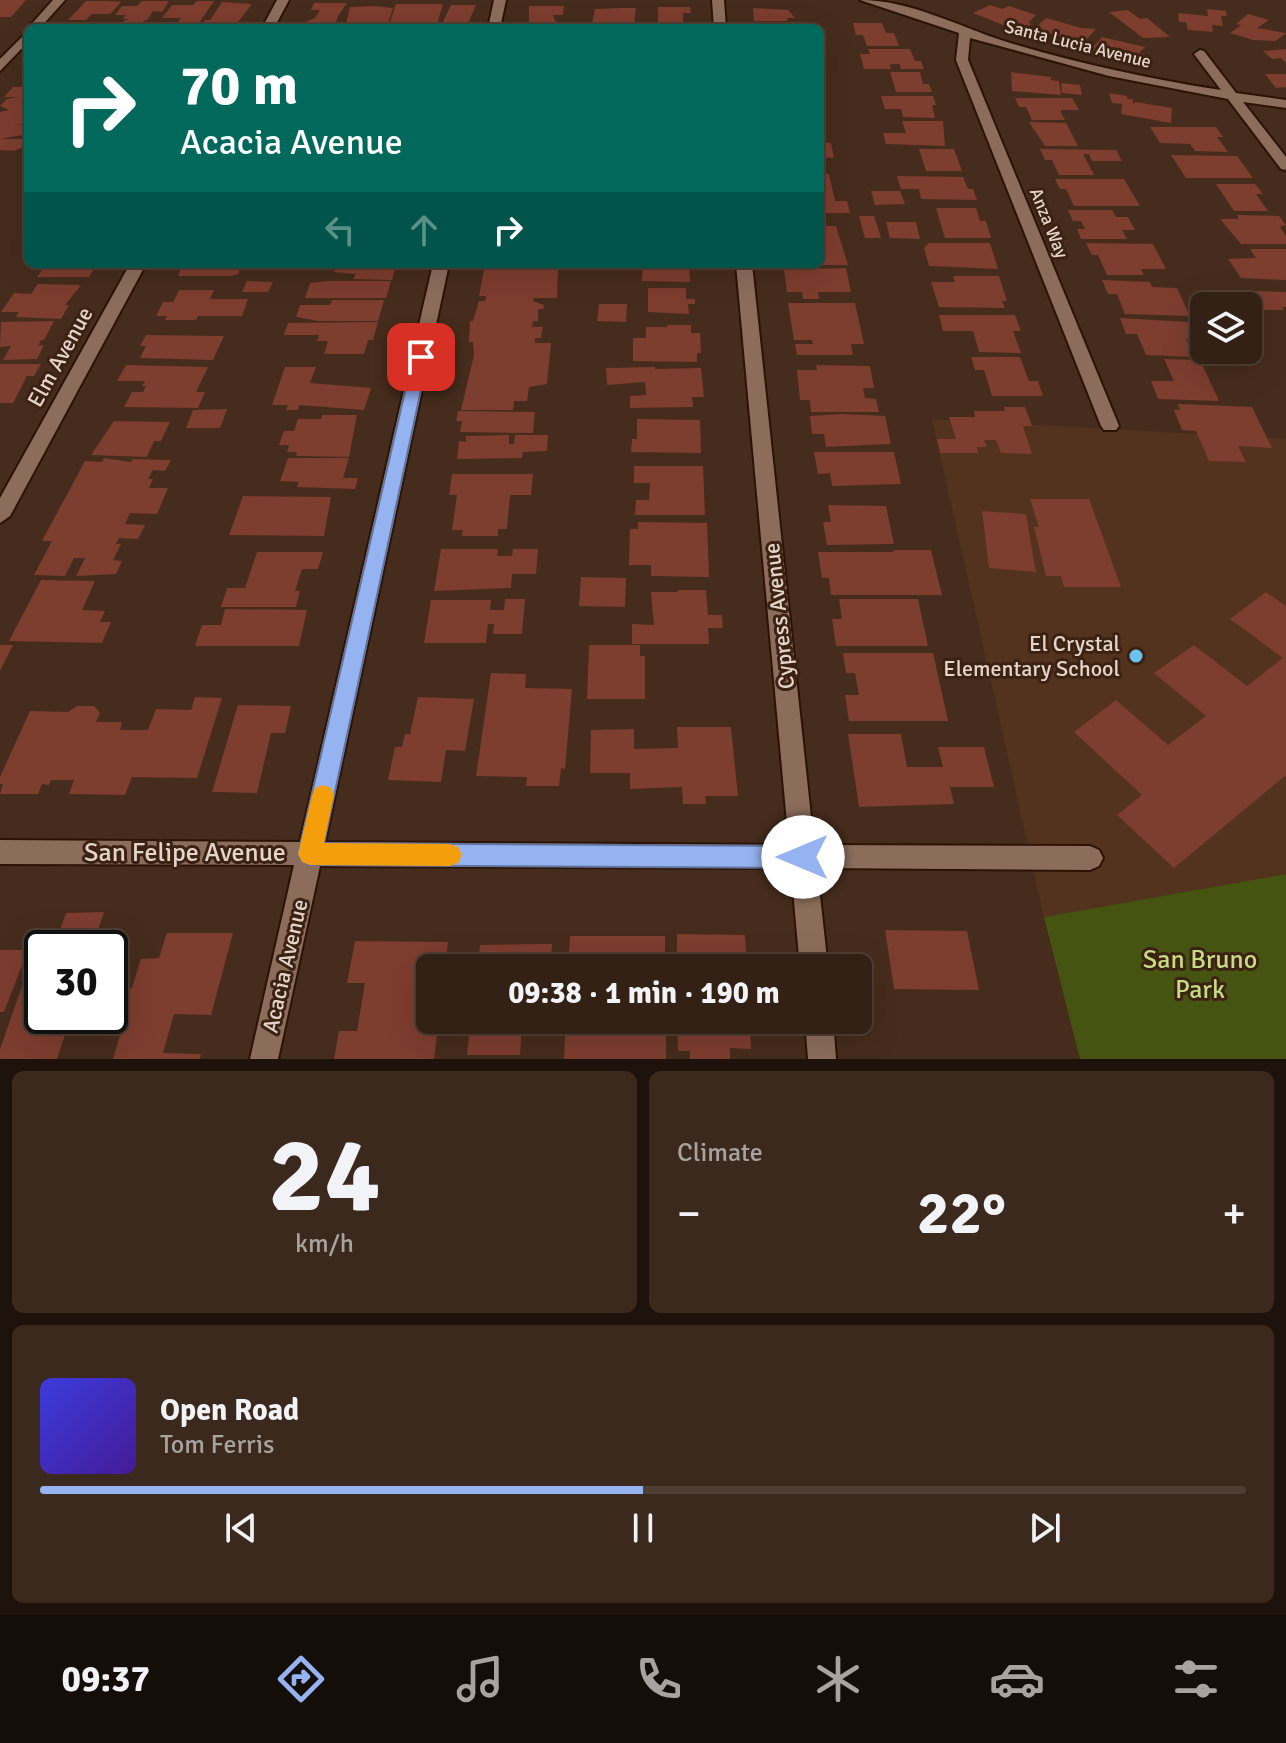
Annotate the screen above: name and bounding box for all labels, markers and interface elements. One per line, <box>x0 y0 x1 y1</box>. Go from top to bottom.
street label: Santa Lucia Avenue <box>1003 15 1153 73</box>
text: 70 m <box>180 51 298 120</box>
icon: right <box>48 56 152 160</box>
text: Acacia Avenue <box>180 120 403 165</box>
street label: Anza Way <box>1025 185 1073 262</box>
icon: left <box>318 208 362 252</box>
icon: ahead <box>402 208 446 252</box>
icon: right <box>486 208 530 252</box>
map controls <box>1190 292 1262 364</box>
button: layers <box>1190 292 1262 364</box>
street label: Elm Avenue <box>22 302 98 412</box>
pin <box>387 323 455 391</box>
icon: arrive <box>399 335 443 379</box>
street label: Cypress Avenue <box>758 542 800 690</box>
place label: El Crystal Elementary School <box>943 630 1120 682</box>
marker: El Crystal Elementary School <box>1127 647 1145 665</box>
position arrow <box>761 815 845 899</box>
street label: San Felipe Avenue <box>84 837 286 869</box>
street label: Acacia Avenue <box>257 897 313 1035</box>
speed limit sign: 30 <box>24 930 128 1034</box>
park label: San Bruno Park <box>1143 944 1257 1006</box>
text: 09:38 · 1 min · 190 m <box>508 975 780 1012</box>
text: 24 <box>268 1112 381 1240</box>
text: Climate <box>677 1137 763 1169</box>
text: 22° <box>917 1177 1006 1251</box>
text: − <box>677 1187 701 1241</box>
text: + <box>1222 1187 1246 1241</box>
text: km/h <box>295 1228 354 1260</box>
text: Open Road <box>160 1392 299 1429</box>
text: Tom Ferris <box>160 1429 274 1461</box>
icon: previous <box>219 1506 263 1550</box>
icon: pause <box>621 1506 665 1550</box>
icon: next <box>1023 1506 1067 1550</box>
icon: directions <box>273 1651 329 1707</box>
icon: music <box>452 1651 508 1707</box>
icon: phone <box>631 1651 687 1707</box>
icon: climate <box>810 1651 866 1707</box>
icon: car <box>989 1651 1045 1707</box>
icon: filters <box>1168 1651 1224 1707</box>
text: 09:37 <box>62 1657 150 1702</box>

